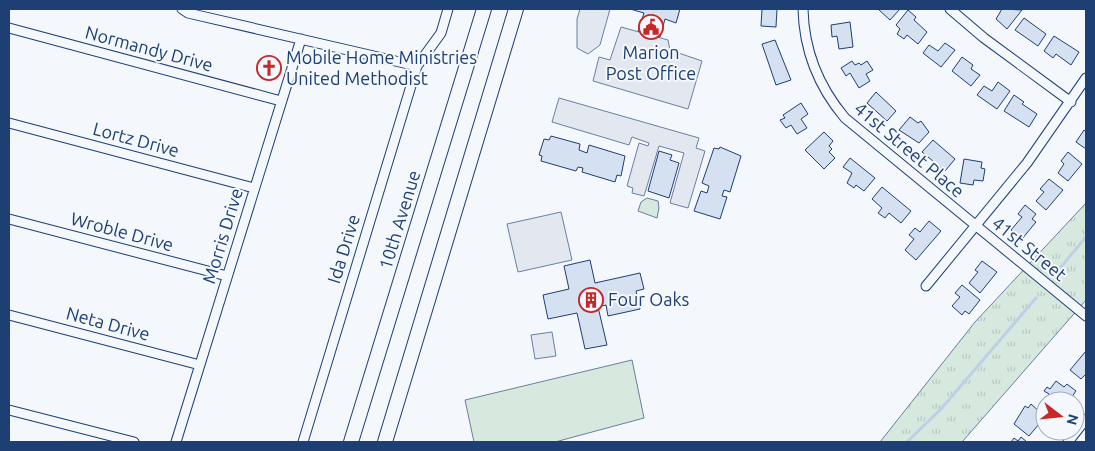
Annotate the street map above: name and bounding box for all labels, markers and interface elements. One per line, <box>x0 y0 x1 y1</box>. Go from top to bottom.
public building icon: Marion Post Office <box>638 14 664 40</box>
street label: Normandy Drive <box>83 21 215 75</box>
place label: Marion Post Office <box>606 42 696 83</box>
place label: Mobile Home Ministries United Methodist <box>286 47 477 88</box>
church icon: Mobile Home Ministries United Methodist <box>256 55 282 81</box>
street label: 41st Street Place <box>851 98 968 201</box>
street label: Lortz Drive <box>91 118 182 160</box>
street label: 10th Avenue <box>375 168 424 272</box>
street label: Morris Drive <box>198 186 246 286</box>
street label: Wroble Drive <box>69 208 176 254</box>
street label: Ida Drive <box>323 212 363 286</box>
street label: 41st Street <box>989 212 1071 284</box>
building icon: Four Oaks <box>578 287 604 313</box>
place label: Four Oaks <box>608 289 690 309</box>
street label: Neta Drive <box>64 302 152 344</box>
north arrow <box>1035 391 1085 441</box>
text: N <box>1063 412 1082 427</box>

